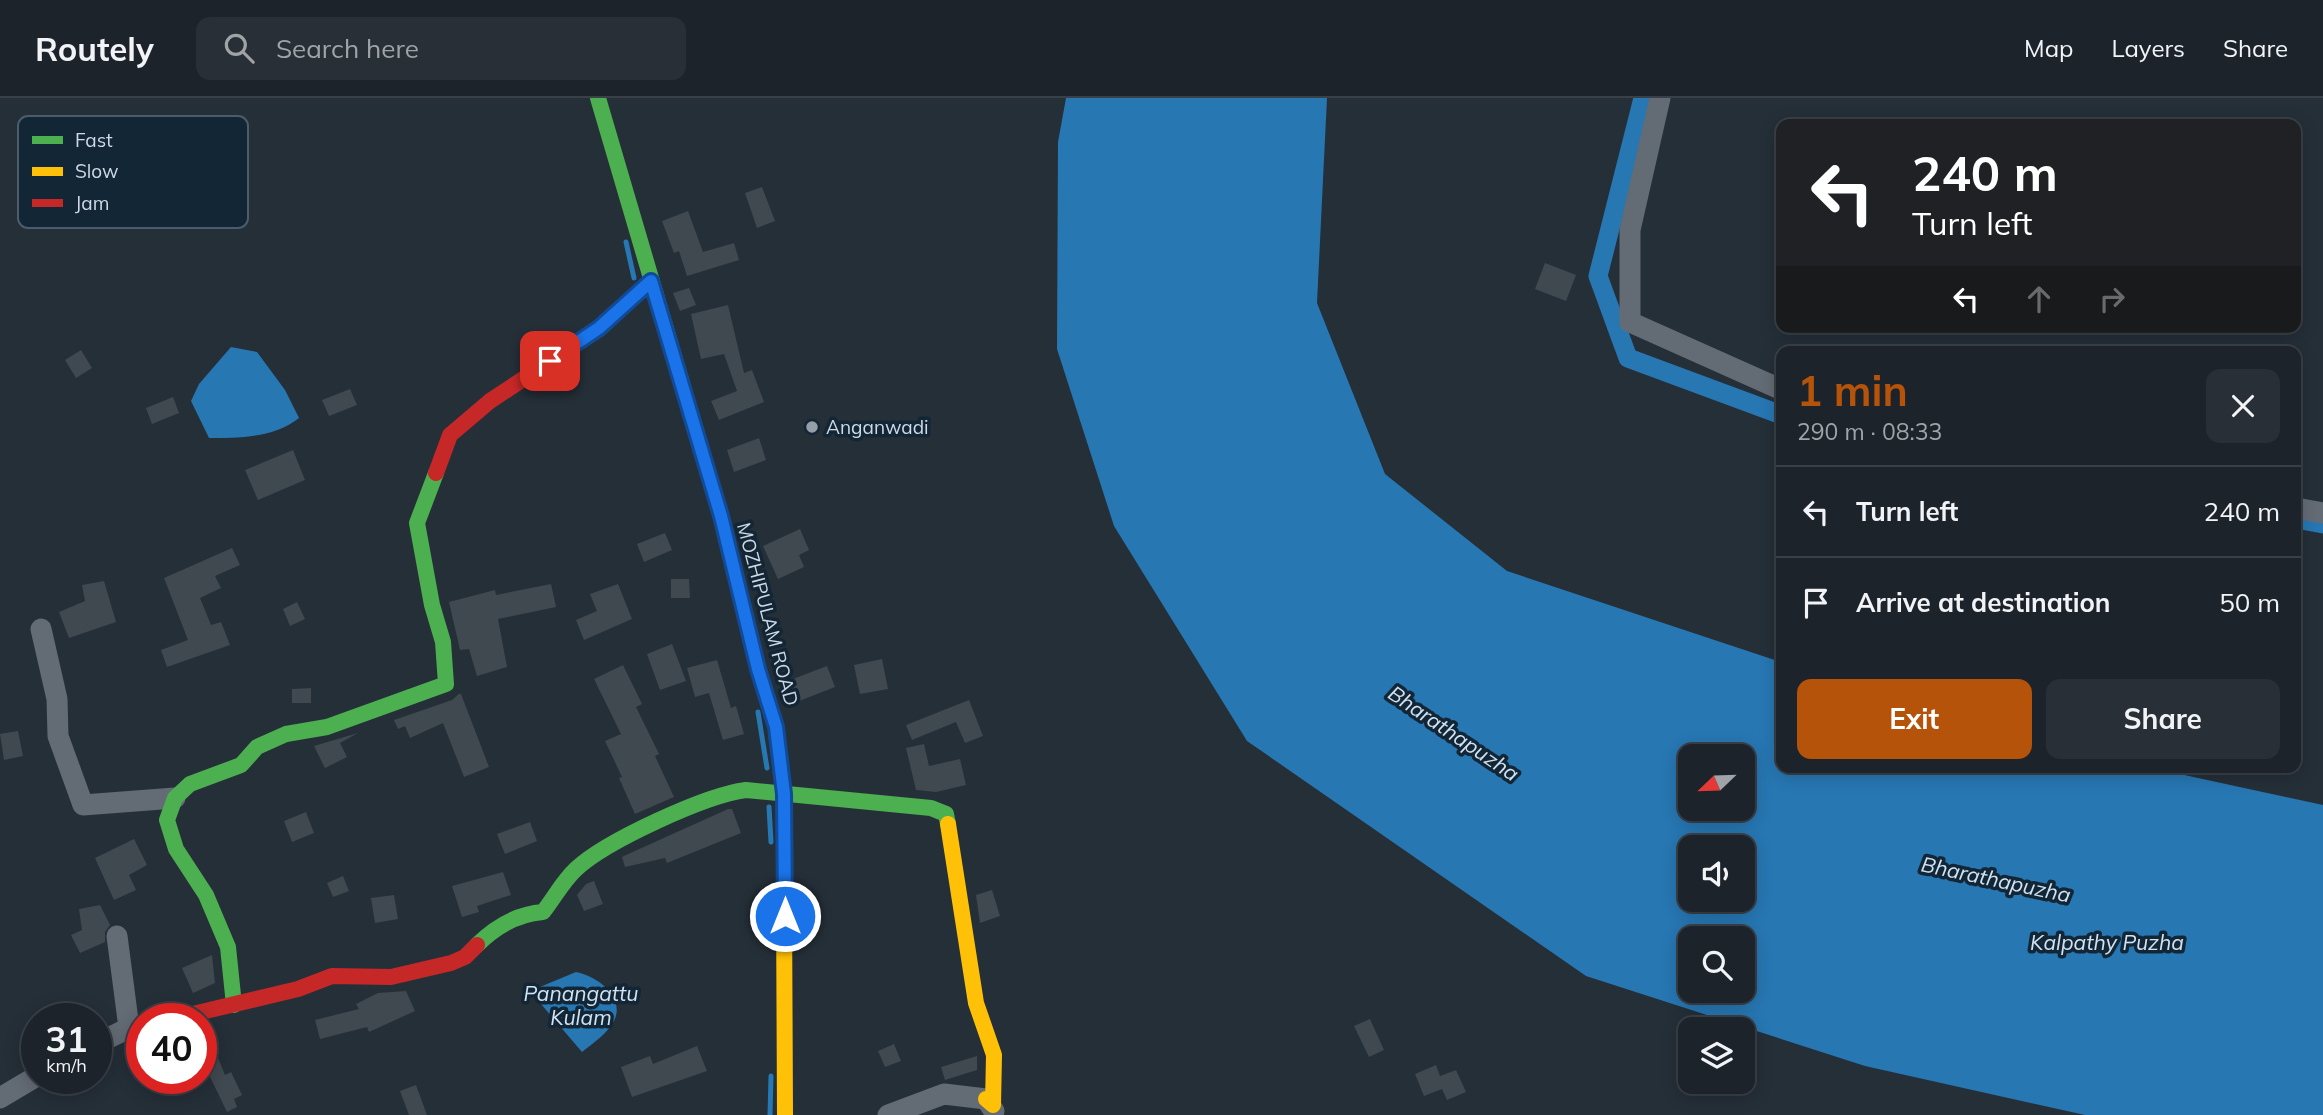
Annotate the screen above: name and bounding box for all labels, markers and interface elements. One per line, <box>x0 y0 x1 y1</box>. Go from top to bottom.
search box <box>196 17 686 80</box>
text: Routely <box>35 28 154 69</box>
icon: search <box>220 29 258 67</box>
text: Search here <box>276 32 419 65</box>
text: Map <box>2024 33 2073 63</box>
text: Layers <box>2111 33 2185 63</box>
text: Share <box>2223 33 2288 63</box>
legend <box>18 116 248 228</box>
text: Fast <box>75 128 113 152</box>
text: 240 m <box>1912 142 2058 203</box>
icon: left <box>1797 147 1888 238</box>
text: Slow <box>75 159 119 183</box>
text: Jam <box>75 191 109 215</box>
text: Turn left <box>1912 203 2032 243</box>
icon: left <box>1947 280 1985 318</box>
icon: ahead <box>2020 280 2058 318</box>
icon: right <box>2093 280 2131 318</box>
pin <box>520 331 580 391</box>
icon: arrive <box>531 342 569 380</box>
text: 1 min <box>1797 364 1908 417</box>
button: close <box>2206 369 2280 443</box>
place label: Anganwadi <box>826 415 929 439</box>
text: 290 m · 08:33 <box>1797 417 1942 446</box>
marker: Anganwadi <box>804 419 820 435</box>
icon: left <box>1797 493 1835 531</box>
text: Turn left <box>1856 495 1958 528</box>
text: 240 m <box>2204 495 2280 528</box>
street label: MOZHIPULAM ROAD <box>732 520 804 708</box>
icon: arrive <box>1797 584 1835 622</box>
text: Arrive at destination <box>1856 586 2111 619</box>
text: 50 m <box>2219 586 2280 619</box>
button: Exit <box>1797 679 2032 759</box>
button: Share <box>2046 679 2280 759</box>
water label: Bharathapuzha <box>1384 680 1524 786</box>
north arrow <box>1678 744 1755 821</box>
map controls <box>1678 744 1755 1094</box>
button: sound <box>1678 835 1755 912</box>
water label: Bharathapuzha <box>1919 850 2073 908</box>
position arrow <box>748 879 822 953</box>
button: search <box>1678 926 1755 1003</box>
water label: Kalpathy Puzha <box>2030 929 2184 955</box>
water label: Panangattu Kulam <box>524 980 638 1030</box>
speed limit sign: 40 <box>126 1003 217 1094</box>
text: 31 <box>45 1017 88 1061</box>
button: layers <box>1678 1017 1755 1094</box>
text: km/h <box>46 1054 87 1077</box>

